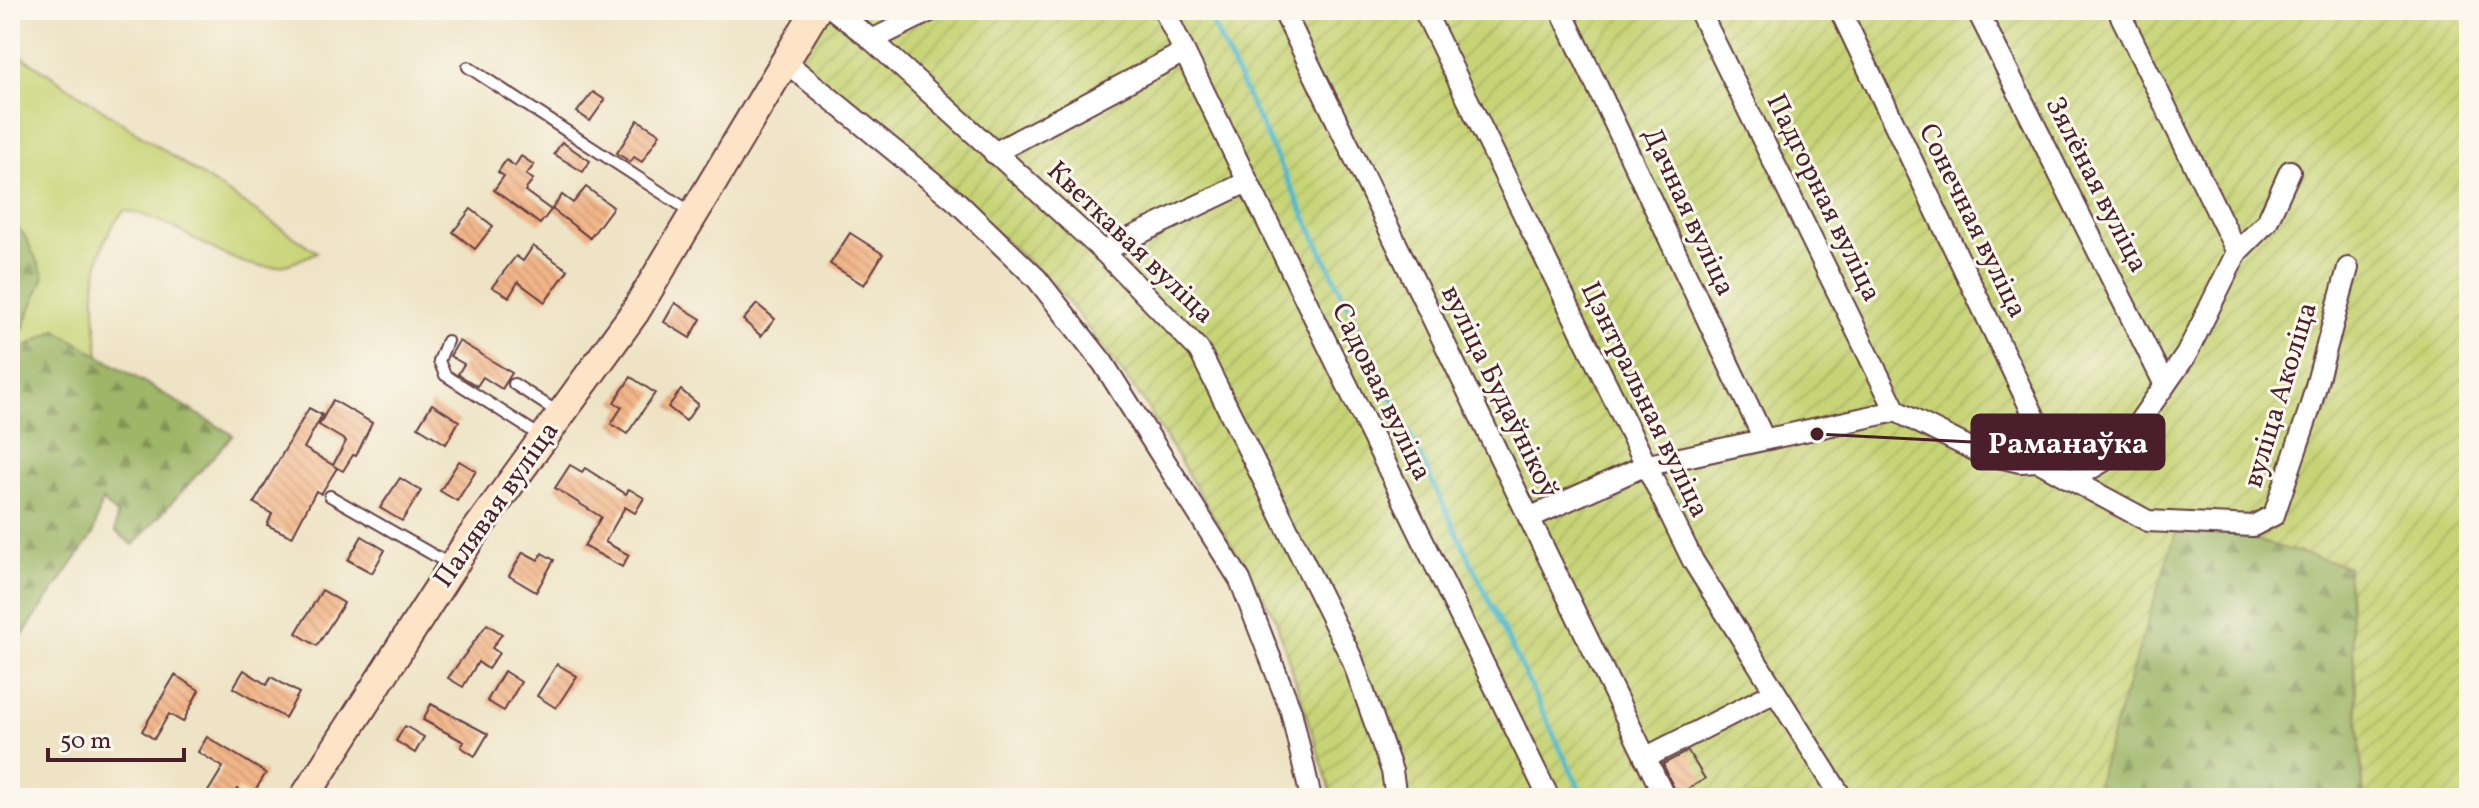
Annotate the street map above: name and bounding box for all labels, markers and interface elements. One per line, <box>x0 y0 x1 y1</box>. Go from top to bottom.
street label: Падгорная вуліца <box>1756 87 1890 309</box>
street label: Зялёная вуліца <box>2035 90 2157 280</box>
street label: Сонечная вуліца <box>1908 117 2036 325</box>
street label: Дачная вуліца <box>1632 121 1744 303</box>
street label: Кветкавая вуліца <box>1037 153 1223 333</box>
street label: Цэнтральная вуліца <box>1570 275 1718 525</box>
street label: вуліца Будаўнікоў <box>1430 279 1568 505</box>
street label: Садовая вуліца <box>1321 296 1441 488</box>
street label: вуліца Аколіца <box>2234 297 2328 493</box>
street label: Палявая вуліца <box>425 414 569 596</box>
callout: Раманаўка <box>1972 415 2164 469</box>
text: Раманаўка <box>1988 424 2148 466</box>
scale bar <box>48 712 184 762</box>
text: 50 m <box>60 725 112 759</box>

